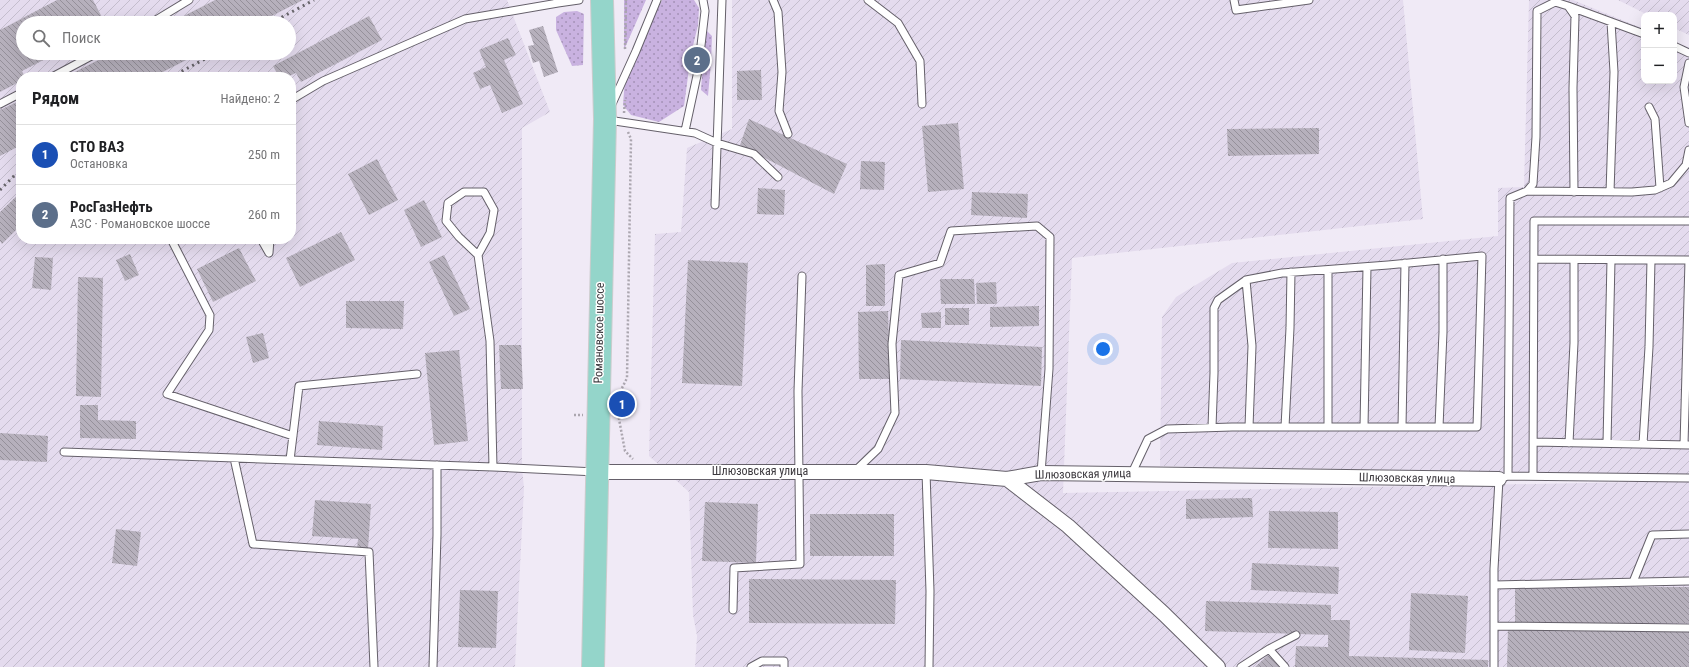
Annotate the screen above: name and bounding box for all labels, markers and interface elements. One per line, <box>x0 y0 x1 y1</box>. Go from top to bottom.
map controls <box>1641 12 1677 84</box>
button: + <box>1641 12 1677 48</box>
search box <box>16 16 296 60</box>
icon: search <box>30 27 52 49</box>
text: Поиск <box>62 29 101 47</box>
pin: 2 <box>684 45 710 75</box>
button: − <box>1641 48 1677 84</box>
text: Рядом <box>32 88 79 108</box>
text: Найдено: 2 <box>220 91 280 106</box>
text: СТО ВАЗ <box>70 138 124 156</box>
text: 1 <box>42 147 48 162</box>
text: 250 m <box>248 147 280 162</box>
text: Остановка <box>70 156 128 171</box>
text: РосГазНефть <box>70 198 153 216</box>
text: 2 <box>42 207 48 222</box>
text: 260 m <box>248 207 280 222</box>
text: АЗС · Романовское шоссе <box>70 216 210 231</box>
street label: Романовское шоссе <box>591 282 607 384</box>
your location <box>1093 339 1113 359</box>
pin: 1 <box>609 389 635 419</box>
street label: Шлюзовская улица <box>712 464 809 478</box>
street label: Шлюзовская улица <box>1035 466 1132 482</box>
street label: Шлюзовская улица <box>1359 470 1456 486</box>

